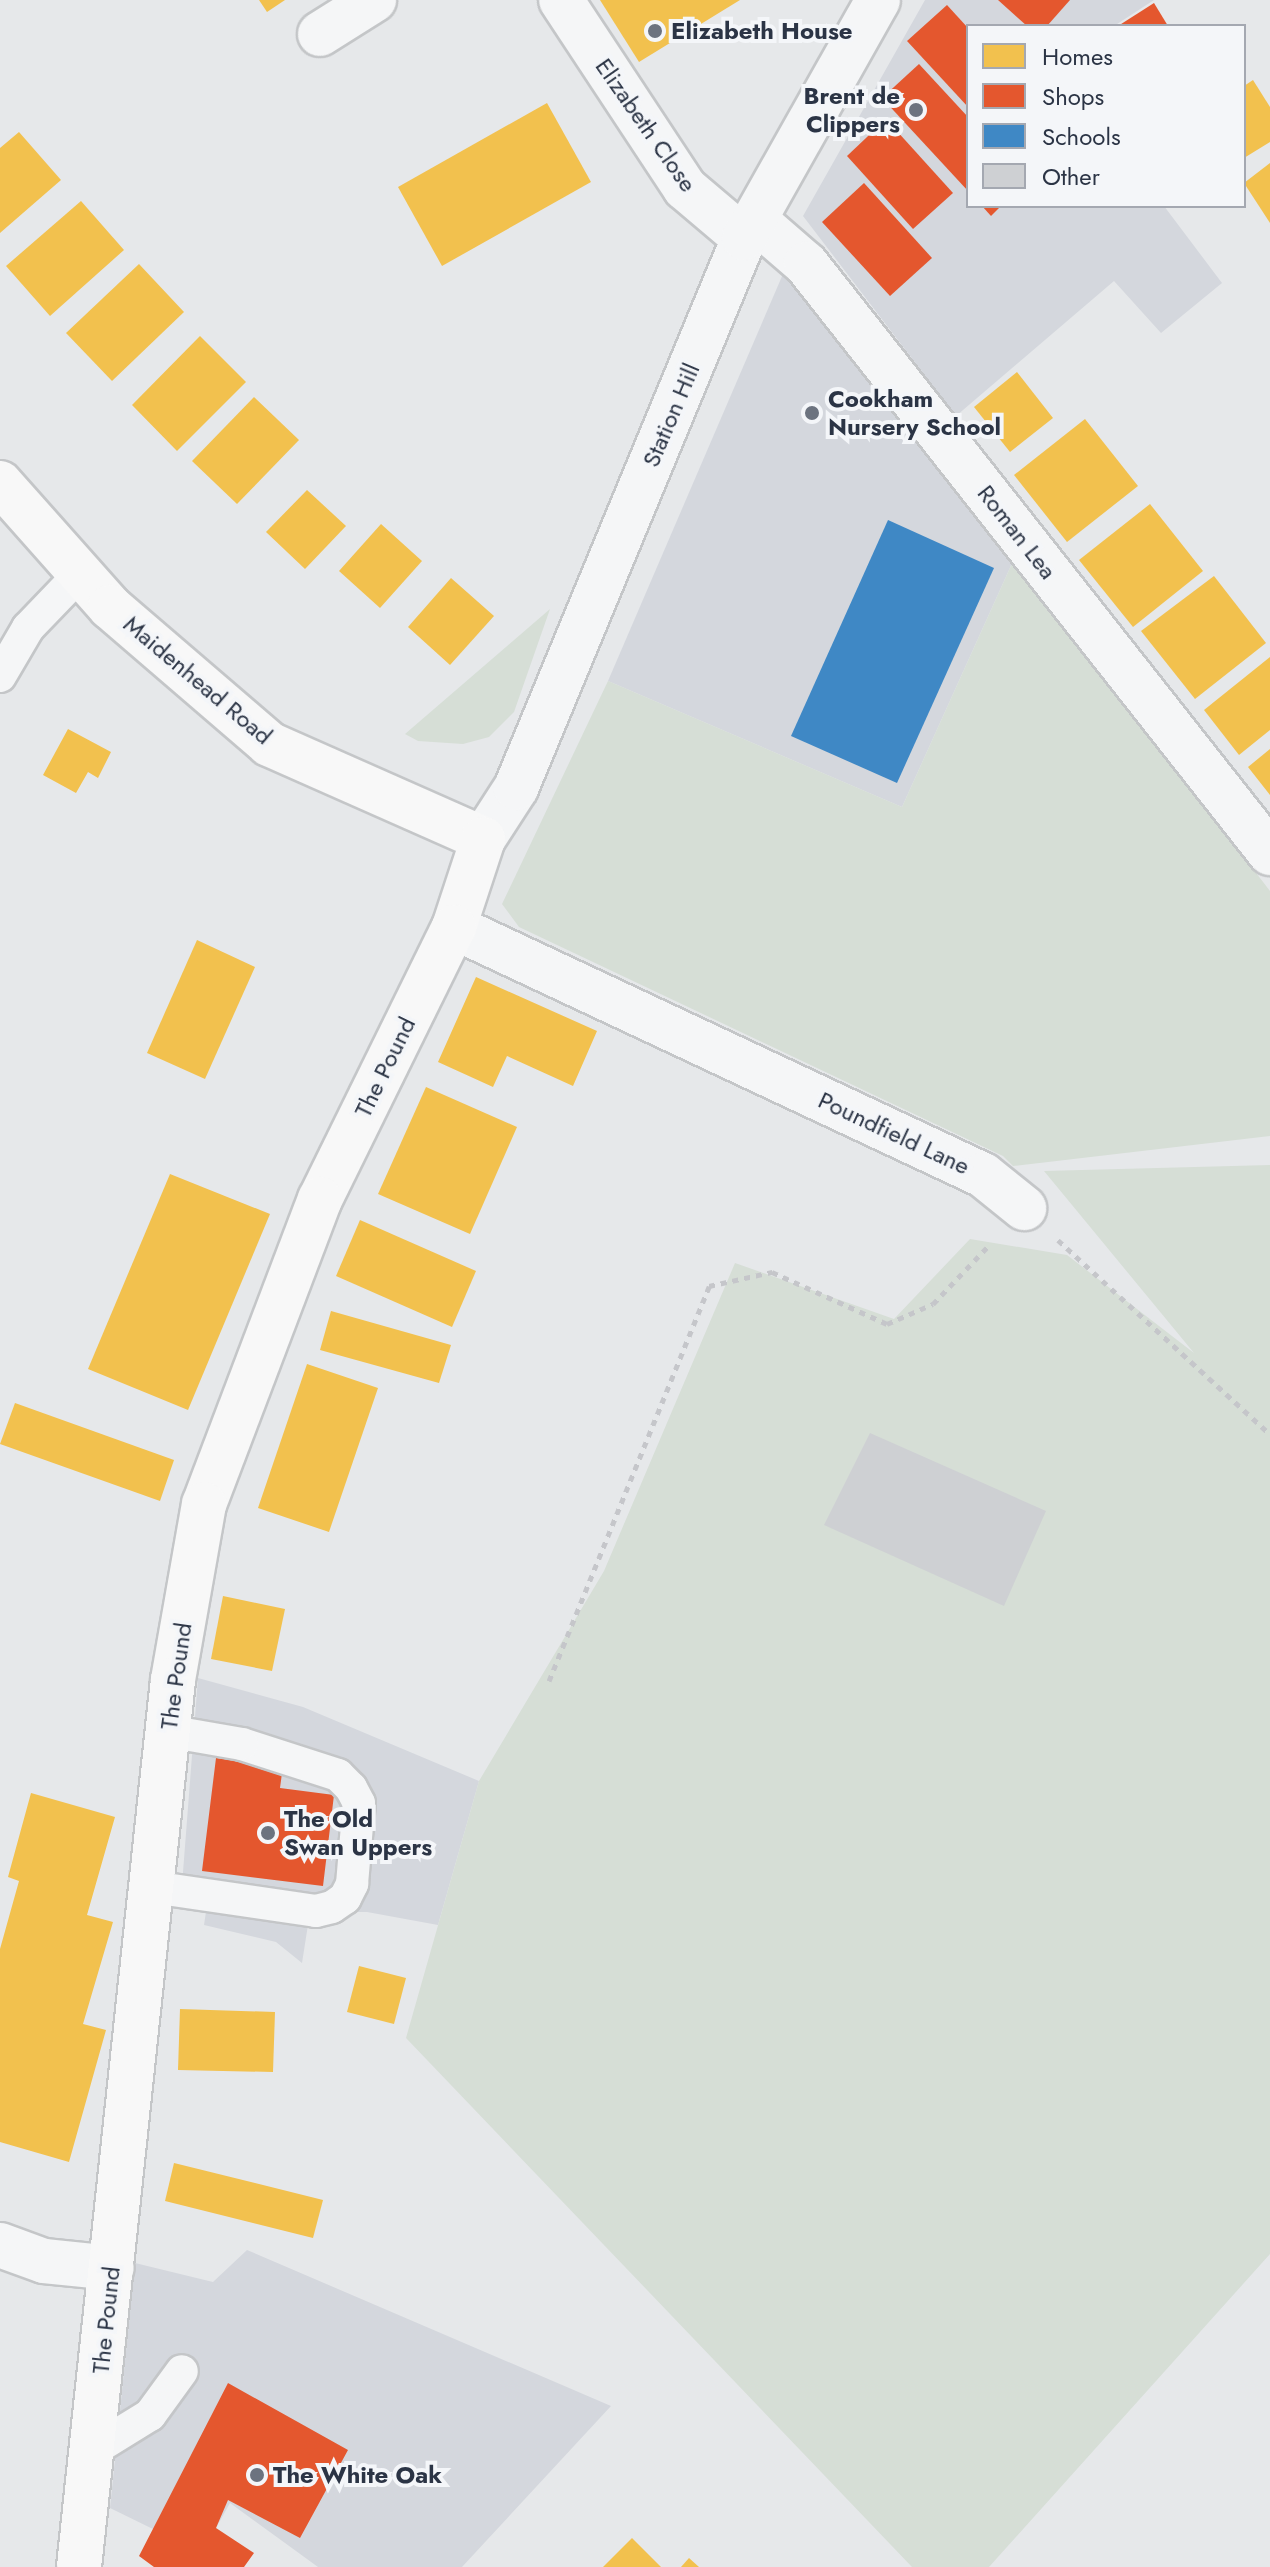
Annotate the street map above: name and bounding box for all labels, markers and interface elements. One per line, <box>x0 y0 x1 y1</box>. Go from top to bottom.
place label: Elizabeth House <box>671 17 853 45</box>
marker: Elizabeth House <box>646 22 664 40</box>
legend <box>966 24 1246 208</box>
text: Homes <box>1042 39 1113 74</box>
street label: Elizabeth Close <box>589 53 703 197</box>
text: Shops <box>1042 79 1104 114</box>
place label: Brent de Clippers <box>804 82 900 138</box>
marker: Brent de Clippers <box>907 101 925 119</box>
text: Schools <box>1042 119 1121 154</box>
text: Other <box>1042 159 1100 194</box>
street label: Station Hill <box>636 359 706 471</box>
place label: Cookham Nursery School <box>828 385 1001 441</box>
marker: Cookham Nursery School <box>803 404 821 422</box>
street label: Roman Lea <box>971 479 1063 585</box>
street label: Maidenhead Road <box>118 610 278 750</box>
street label: The Pound <box>348 1012 422 1122</box>
street label: Poundfield Lane <box>814 1085 974 1181</box>
street label: The Pound <box>154 1621 198 1731</box>
place label: The Old Swan Uppers <box>284 1805 432 1861</box>
marker: The Old Swan Uppers <box>259 1824 277 1842</box>
street label: The Pound <box>86 2265 126 2375</box>
place label: The White Oak <box>273 2461 442 2489</box>
marker: The White Oak <box>248 2466 266 2484</box>

